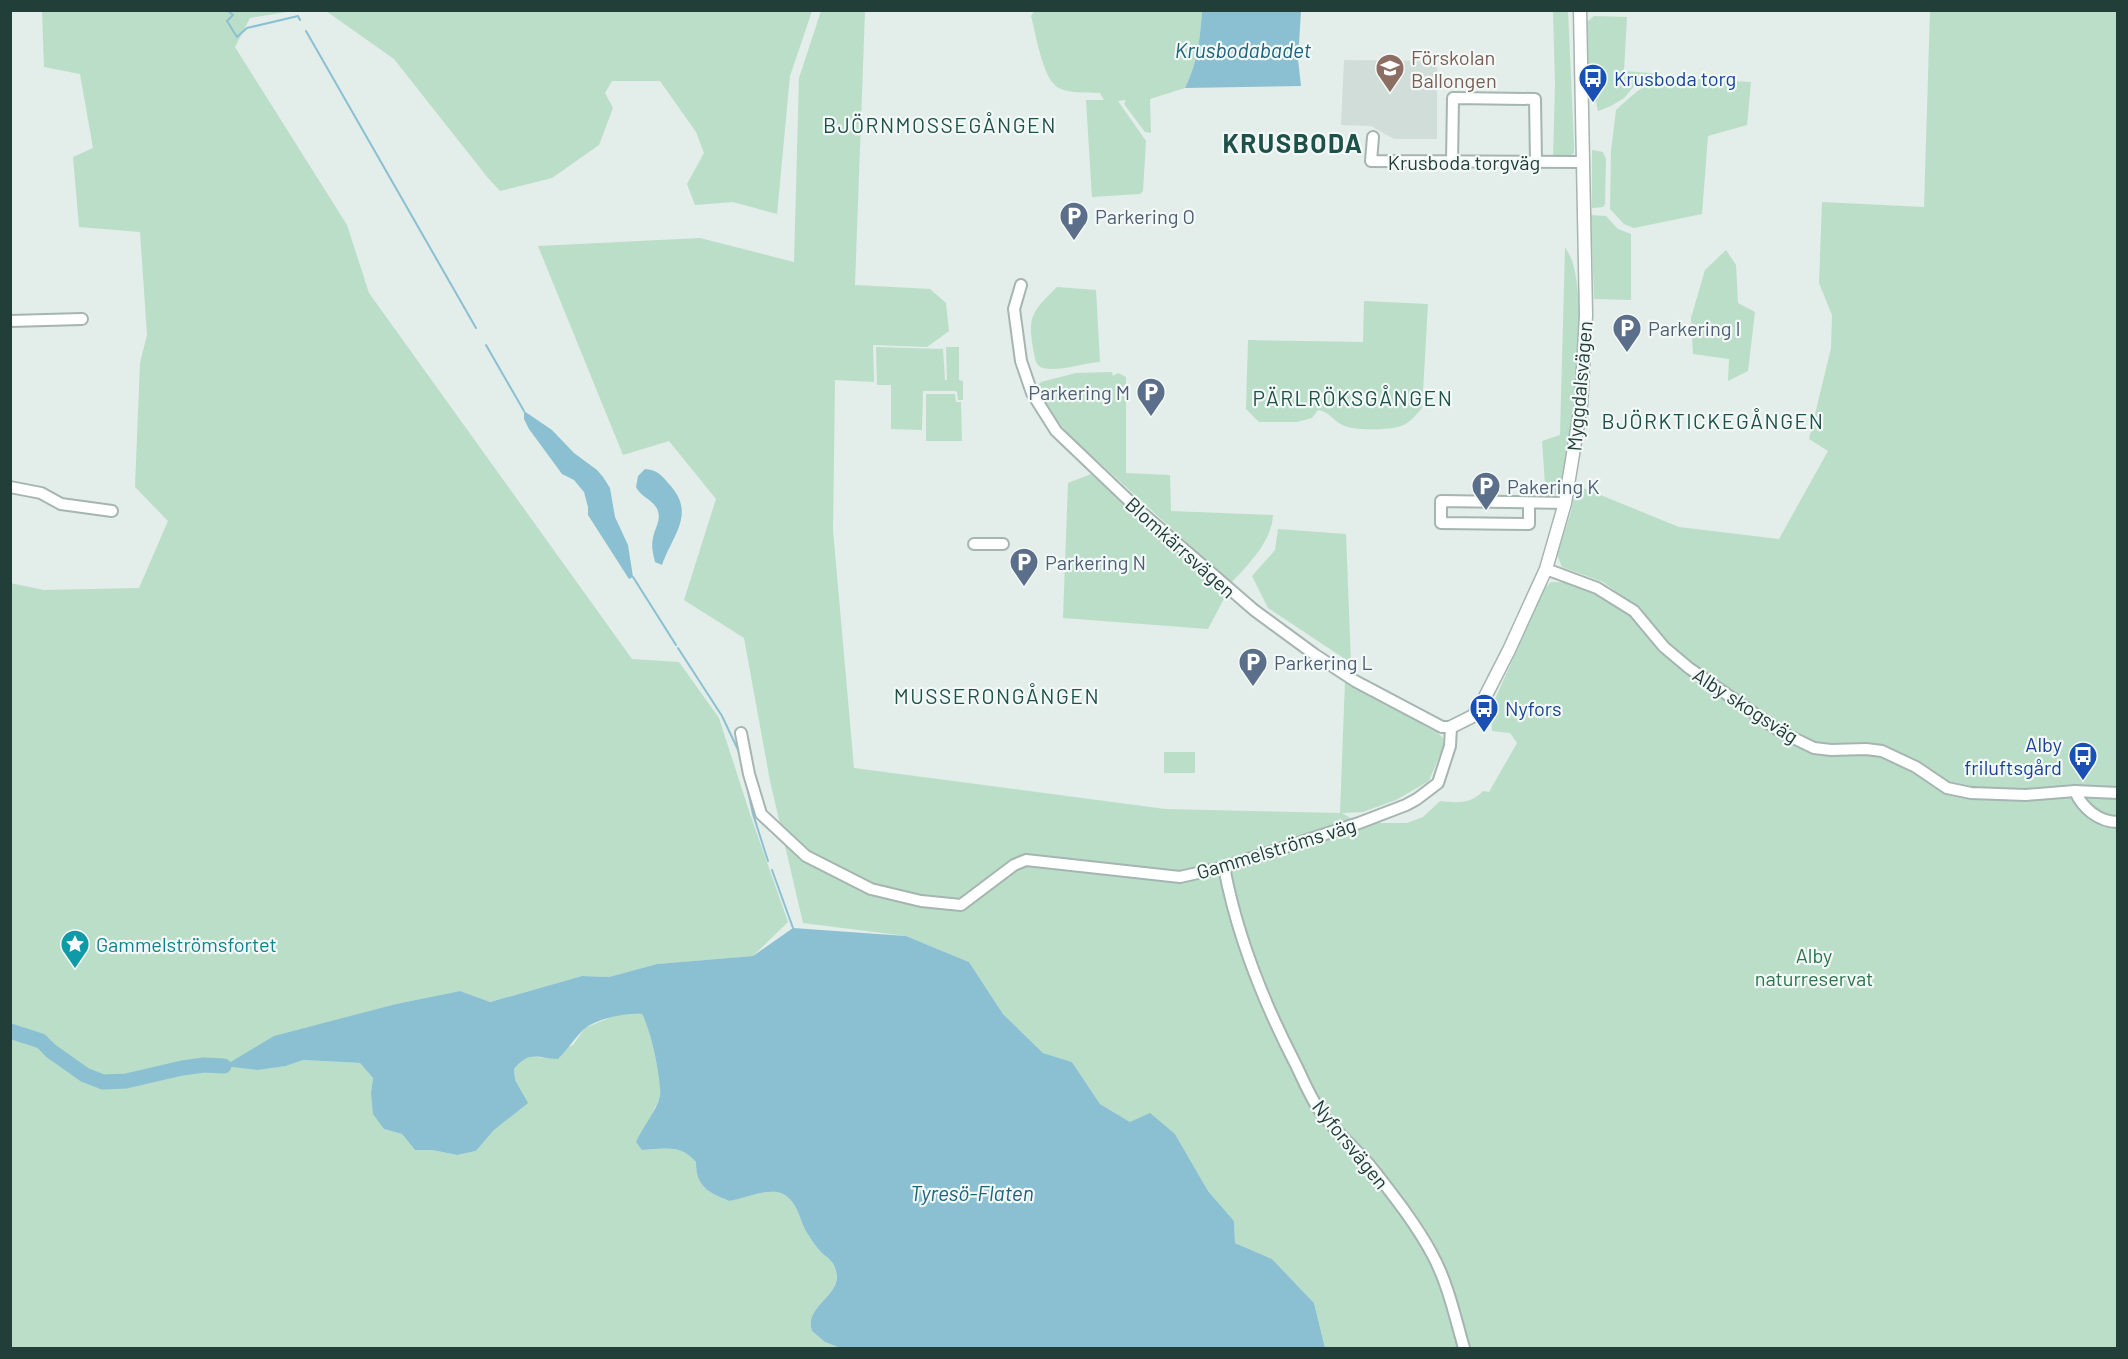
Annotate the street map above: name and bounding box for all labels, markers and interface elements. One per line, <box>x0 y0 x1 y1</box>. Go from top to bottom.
water label: Krusbodabadet <box>1175 37 1312 62</box>
place label: Förskolan Ballongen <box>1411 45 1497 92</box>
school or university icon: Förskolan Ballongen <box>1374 52 1406 94</box>
bus stop icon: Krusboda torg <box>1577 62 1609 104</box>
place label: Krusboda torg <box>1614 66 1736 90</box>
district label: BJÖRNMOSSEGÅNGEN <box>823 112 1057 137</box>
district label: KRUSBODA <box>1223 127 1363 158</box>
street label: Krusboda torgväg <box>1388 150 1540 174</box>
parking icon: Parkering O <box>1058 200 1090 242</box>
place label: Parkering O <box>1095 204 1195 228</box>
parking icon: Parkering I <box>1611 312 1643 354</box>
place label: Parkering I <box>1648 316 1741 340</box>
street label: Myggdalsvägen <box>1561 320 1597 452</box>
parking icon: Parkering M <box>1135 376 1167 418</box>
place label: Parkering M <box>1028 380 1130 404</box>
district label: PÄRLRÖKSGÅNGEN <box>1253 385 1453 410</box>
district label: BJÖRKTICKEGÅNGEN <box>1602 408 1824 433</box>
parking icon: Pakering K <box>1470 470 1502 512</box>
place label: Pakering K <box>1507 474 1599 498</box>
street label: Blomkärrsvägen <box>1121 491 1241 603</box>
parking icon: Parkering N <box>1008 546 1040 588</box>
place label: Parkering N <box>1045 550 1146 574</box>
parking icon: Parkering L <box>1237 646 1269 688</box>
place label: Parkering L <box>1274 650 1373 674</box>
street label: Alby skogsväg <box>1689 662 1803 748</box>
district label: MUSSERONGÅNGEN <box>894 683 1100 708</box>
bus stop icon: Nyfors <box>1468 692 1500 734</box>
place label: Nyfors <box>1505 696 1562 720</box>
place label: Alby friluftsgård <box>1964 732 2062 779</box>
bus stop icon: Alby friluftsgård <box>2067 740 2099 782</box>
street label: Gammelströms väg <box>1193 812 1359 884</box>
place icon: Gammelströmsfortet <box>59 928 91 970</box>
place label: Gammelströmsfortet <box>96 932 277 956</box>
park label: Alby naturreservat <box>1755 943 1873 990</box>
street label: Nyforsvägen <box>1308 1095 1394 1193</box>
water label: Tyresö-Flaten <box>910 1180 1034 1205</box>

